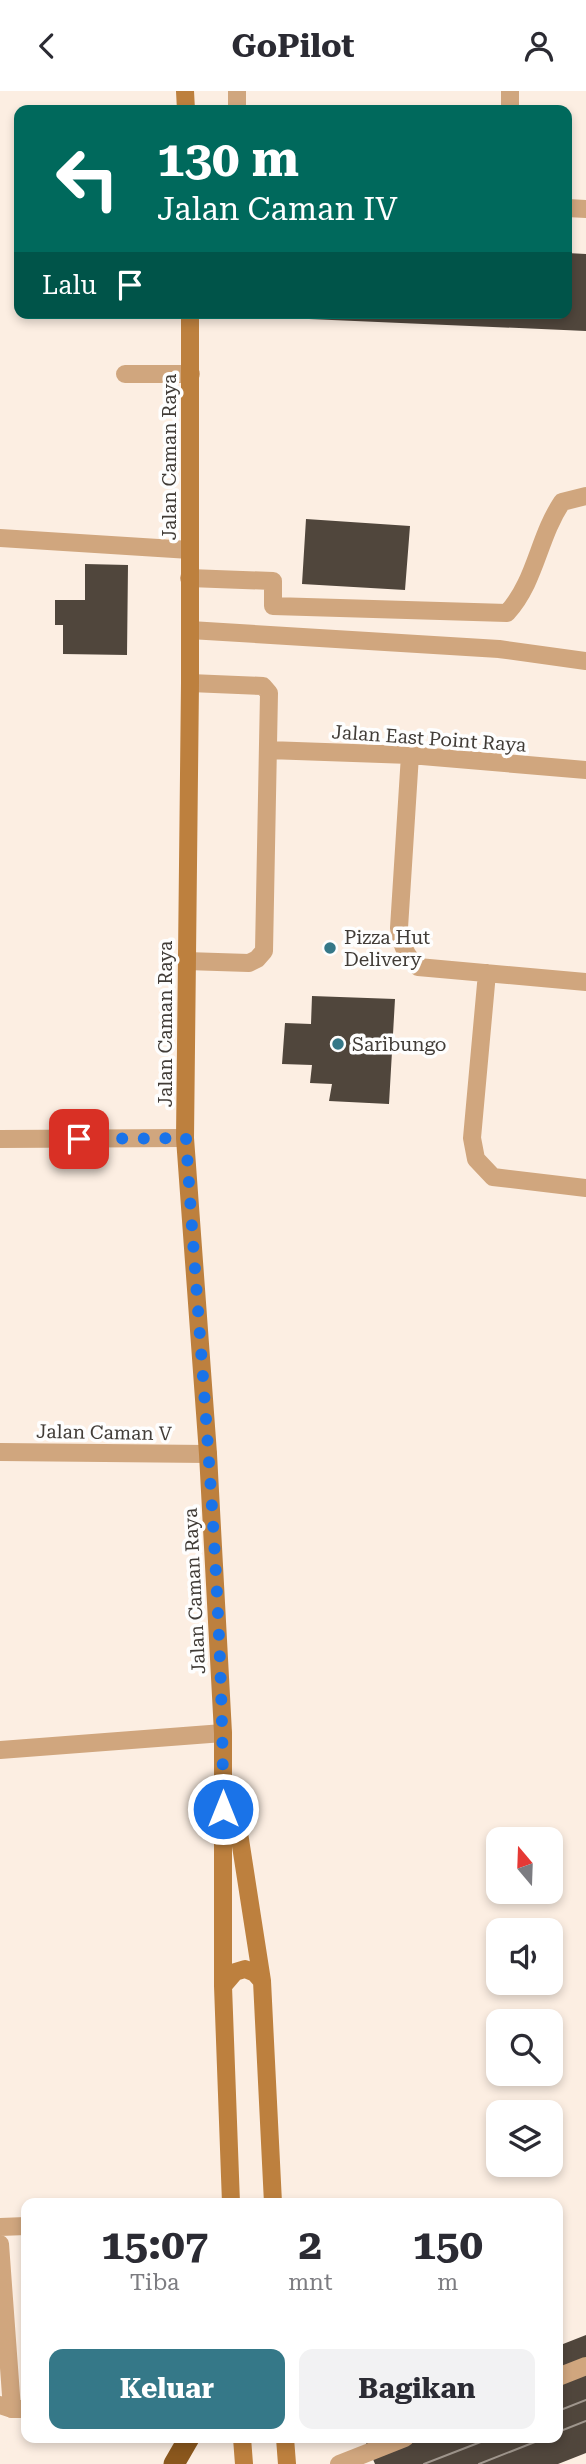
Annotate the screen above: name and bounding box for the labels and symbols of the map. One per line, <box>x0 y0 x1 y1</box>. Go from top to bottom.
street label: Jalan Caman Raya <box>158 373 181 540</box>
street label: Jalan East Point Raya <box>331 720 528 757</box>
place label: Pizza Hut Delivery <box>344 926 430 971</box>
street label: Jalan Caman Raya <box>154 940 177 1107</box>
marker: Pizza Hut Delivery <box>322 940 338 956</box>
place label: Saribungo <box>352 1033 446 1056</box>
marker: Saribungo <box>330 1036 346 1052</box>
pin <box>49 1109 109 1169</box>
street label: Jalan Caman V <box>36 1420 173 1445</box>
street label: Jalan Caman Raya <box>179 1507 210 1675</box>
position arrow <box>186 1772 260 1846</box>
north arrow <box>486 1827 564 1904</box>

